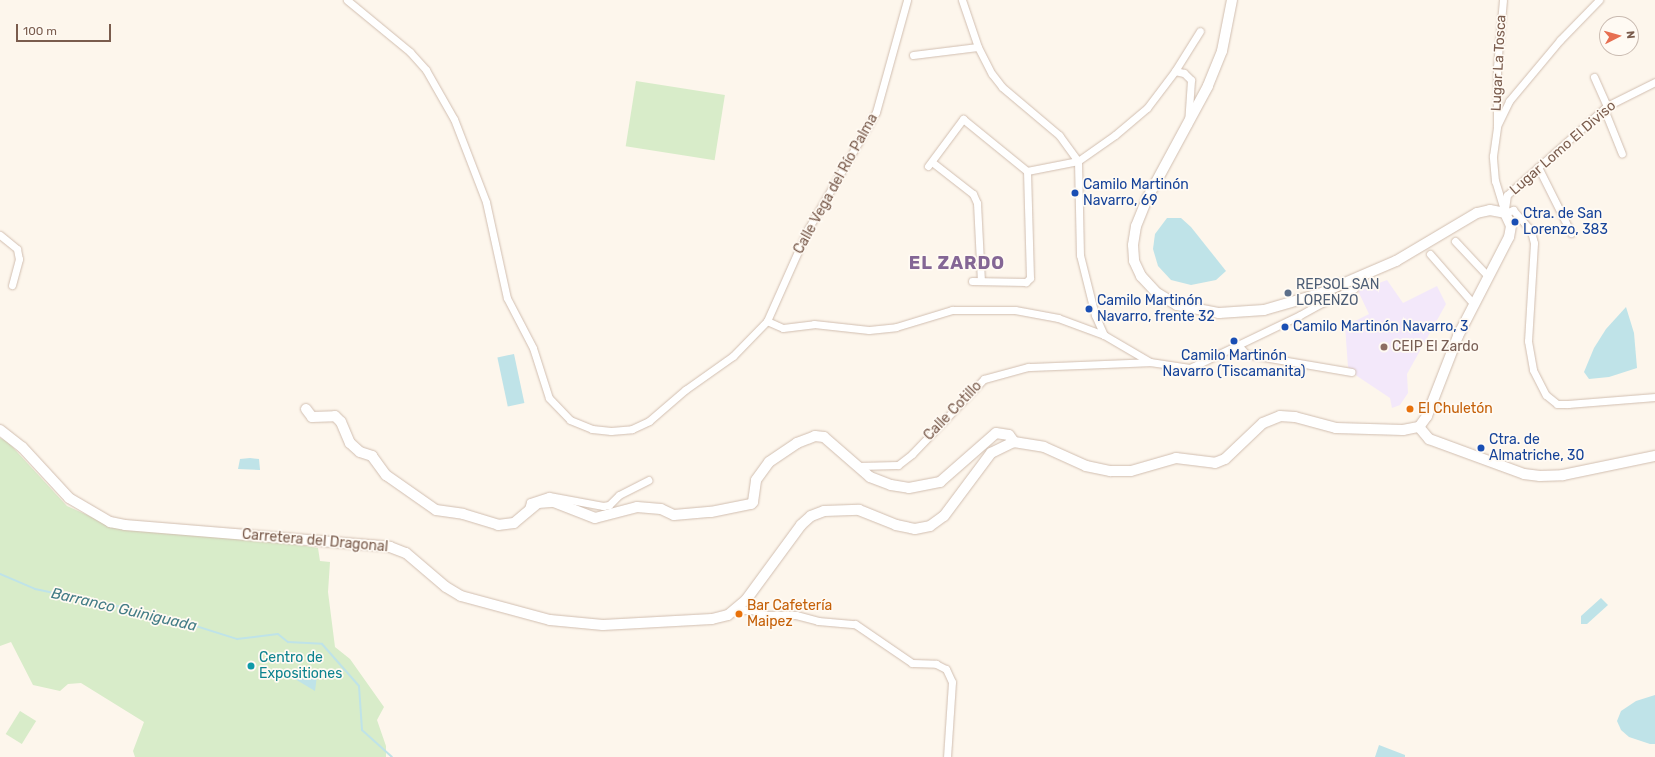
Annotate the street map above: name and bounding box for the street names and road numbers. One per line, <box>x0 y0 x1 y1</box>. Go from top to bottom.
street label: Lugar La Tosca <box>1488 14 1510 112</box>
street label: Lugar Lomo El Diviso <box>1506 97 1620 199</box>
street label: Calle Vega del Río Palma <box>790 111 882 257</box>
street label: Calle Cotillo <box>921 378 985 444</box>
street label: Carretera del Dragonal <box>241 526 389 556</box>

